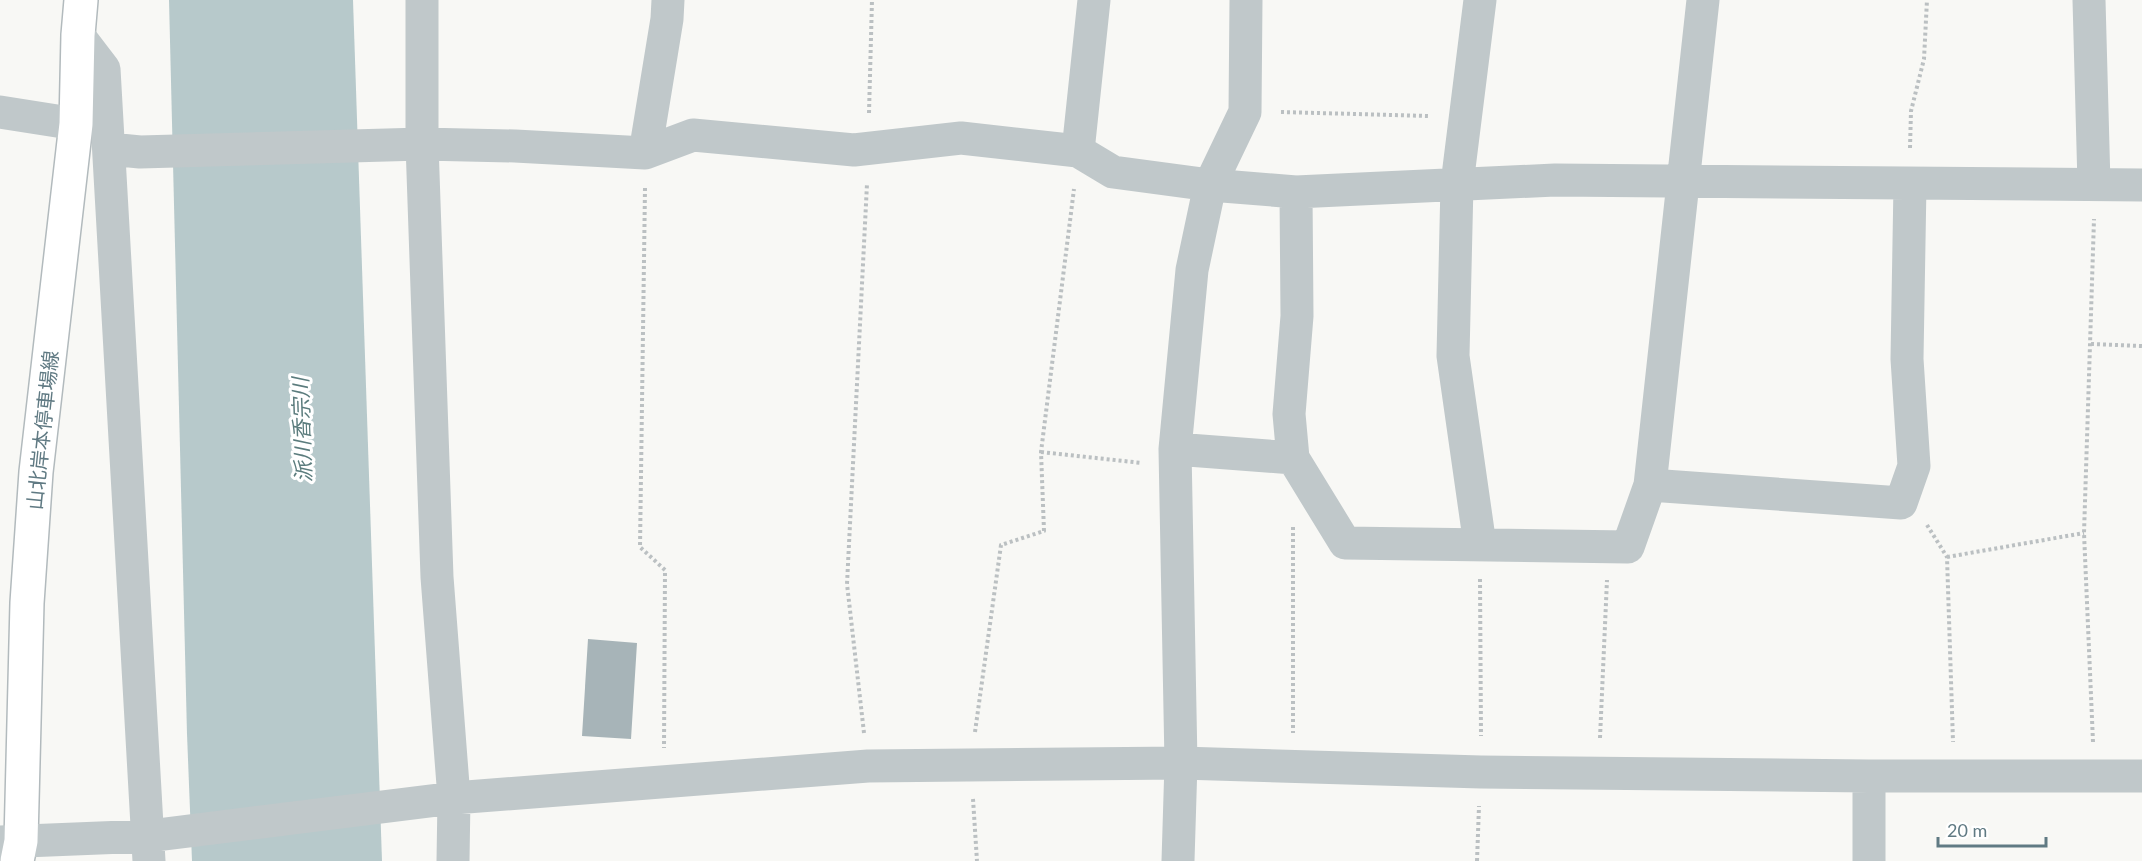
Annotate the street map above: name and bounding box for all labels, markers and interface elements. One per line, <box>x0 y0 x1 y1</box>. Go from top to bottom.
street label: 山北岸本停車場線 <box>22 349 62 511</box>
water label: 派川香宗川 <box>287 375 315 483</box>
scale bar <box>1938 810 2046 848</box>
text: 20 m <box>1947 819 1987 841</box>

